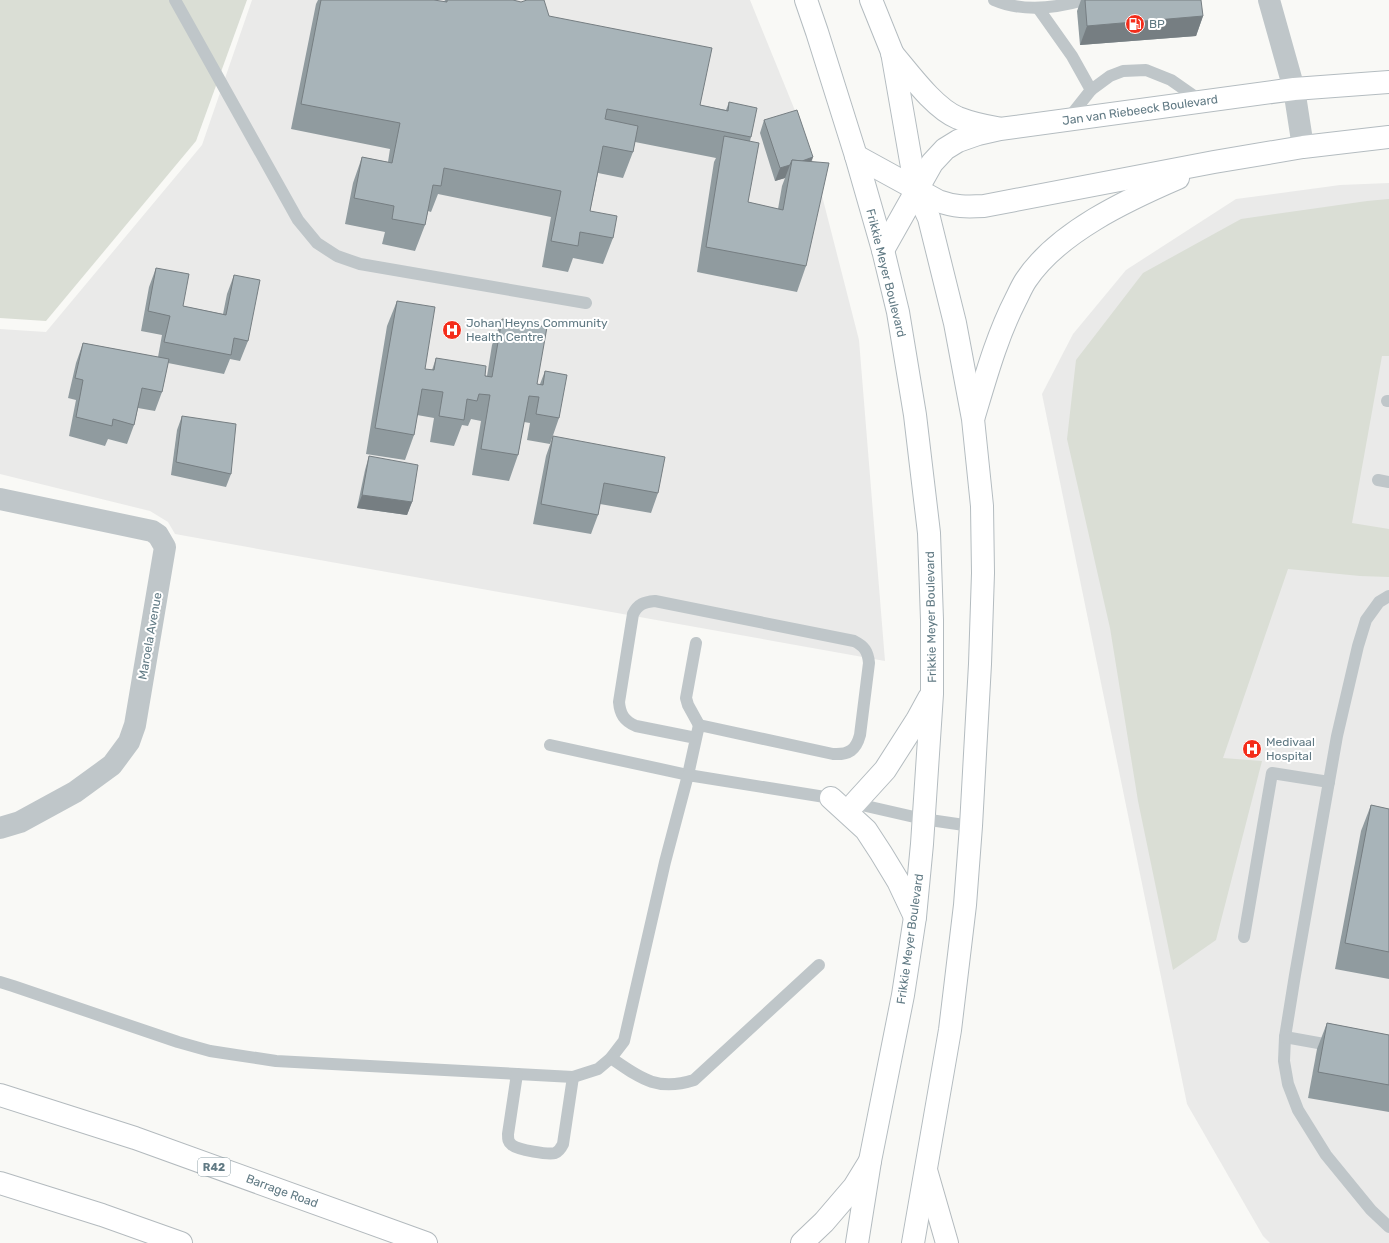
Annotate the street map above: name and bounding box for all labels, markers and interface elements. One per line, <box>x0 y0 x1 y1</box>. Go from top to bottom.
fuel station icon: BP <box>1124 13 1146 35</box>
place label: BP <box>1149 17 1165 31</box>
street label: Jan van Riebeeck Boulevard <box>1061 92 1219 128</box>
street label: Frikkie Meyer Boulevard <box>863 207 909 339</box>
place label: Johan Heyns Community Health Centre <box>466 316 608 344</box>
hospital icon: Johan Heyns Community Health Centre <box>441 319 463 341</box>
street label: Frikkie Meyer Boulevard <box>923 551 939 683</box>
street label: Maroela Avenue <box>135 591 165 681</box>
place label: Medivaal Hospital <box>1266 735 1315 763</box>
hospital icon: Medivaal Hospital <box>1241 738 1263 760</box>
street label: Frikkie Meyer Boulevard <box>894 873 926 1005</box>
road number: R42 <box>198 1158 230 1176</box>
street label: Barrage Road <box>244 1172 320 1210</box>

